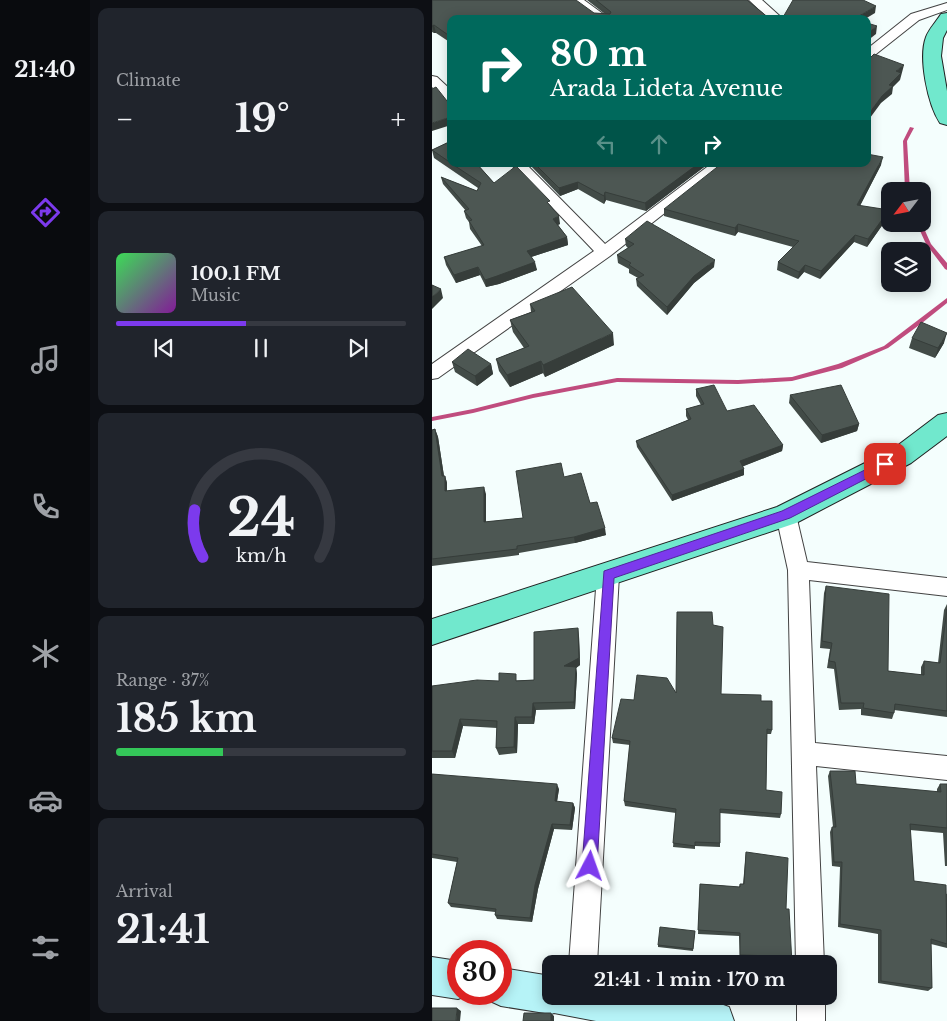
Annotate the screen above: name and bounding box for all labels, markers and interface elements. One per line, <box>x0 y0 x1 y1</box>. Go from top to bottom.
text: 80 m <box>550 32 647 75</box>
icon: right <box>467 35 532 100</box>
text: 21:40 <box>14 56 76 83</box>
text: Climate <box>116 70 181 90</box>
text: Arada Lideta Avenue <box>550 75 783 102</box>
text: 19° <box>235 95 290 142</box>
text: − <box>116 102 134 137</box>
text: + <box>391 102 406 137</box>
icon: left <box>592 130 620 158</box>
icon: ahead <box>645 130 673 158</box>
icon: right <box>698 130 726 158</box>
north arrow <box>881 182 931 232</box>
map controls <box>881 182 931 292</box>
icon: directions <box>28 195 63 230</box>
button: layers <box>881 242 931 292</box>
text: 100.1 FM <box>191 262 281 285</box>
text: Music <box>191 285 240 305</box>
icon: previous <box>150 334 178 362</box>
icon: pause <box>247 334 275 362</box>
icon: next <box>344 334 372 362</box>
icon: music <box>28 342 63 377</box>
pin <box>864 443 906 485</box>
icon: arrive <box>871 450 899 478</box>
text: 24 <box>227 486 295 550</box>
icon: phone <box>28 489 63 524</box>
text: km/h <box>236 545 286 567</box>
icon: climate <box>28 636 63 671</box>
text: Range · 37% <box>116 670 210 690</box>
text: 185 km <box>116 695 257 742</box>
icon: car <box>28 783 63 818</box>
position arrow <box>563 839 615 891</box>
text: Arrival <box>116 881 173 901</box>
text: 21:41 <box>116 906 210 953</box>
icon: filters <box>28 930 63 965</box>
speed limit sign: 30 <box>447 940 512 1005</box>
text: 21:41 · 1 min · 170 m <box>594 968 785 991</box>

